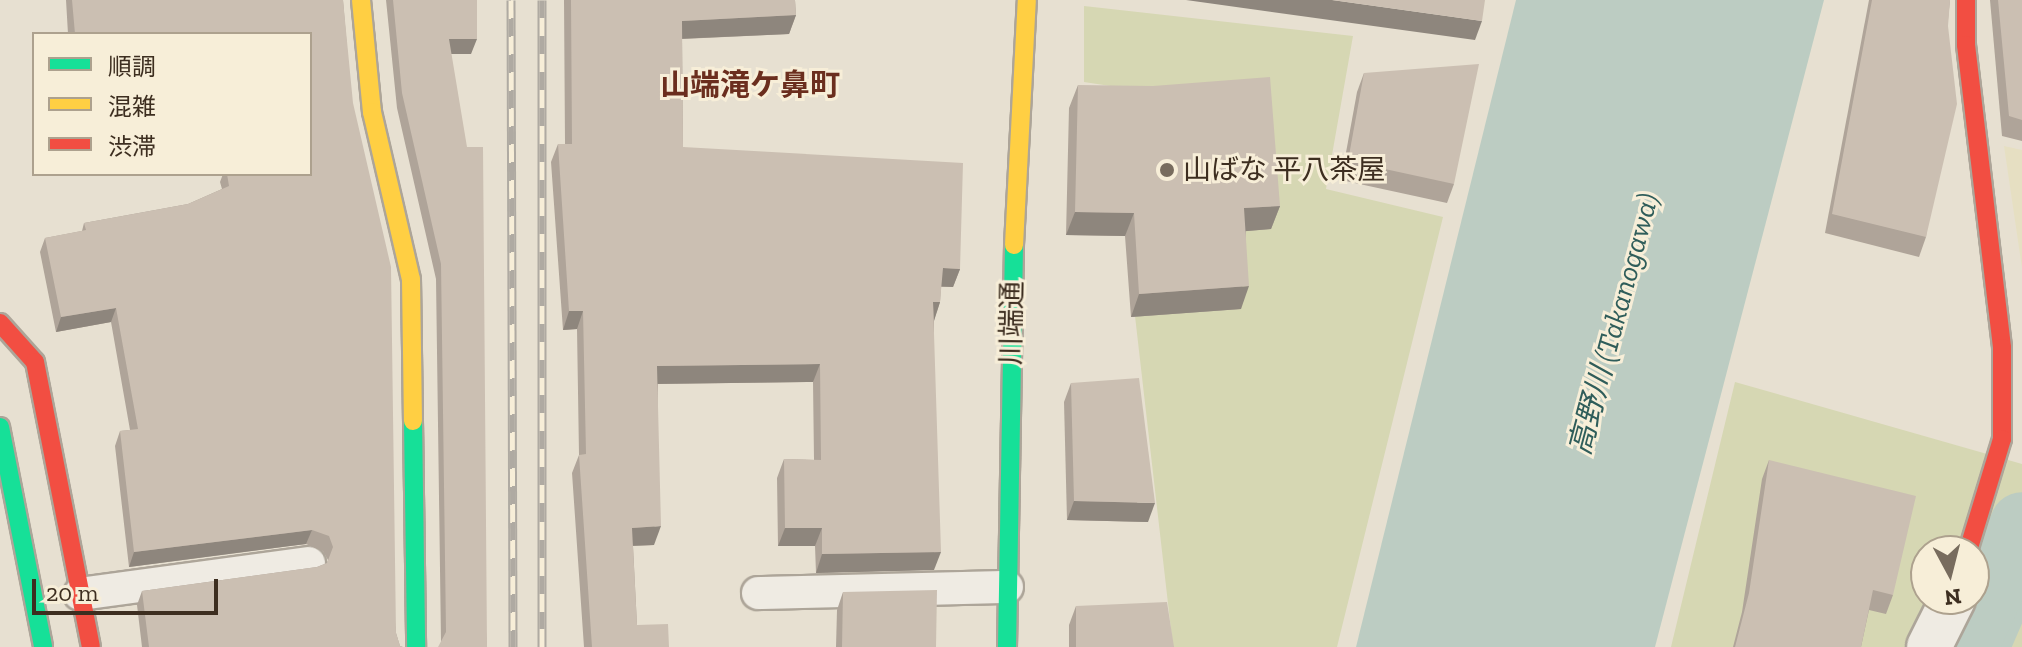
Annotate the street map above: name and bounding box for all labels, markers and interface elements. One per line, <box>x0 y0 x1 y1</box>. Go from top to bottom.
legend <box>32 32 312 176</box>
text: 順調 <box>108 52 156 81</box>
district label: 山端滝ケ鼻町 <box>660 67 840 103</box>
text: 混雑 <box>108 92 156 121</box>
text: 渋滞 <box>108 132 156 161</box>
place label: 山ばな 平八茶屋 <box>1183 153 1385 187</box>
marker: 山ばな 平八茶屋 <box>1158 161 1176 179</box>
water label: 高野川 (Takanogawa) <box>1562 189 1666 459</box>
street label: 川端通 <box>994 281 1030 365</box>
north arrow <box>1910 535 1990 615</box>
scale bar <box>36 563 222 613</box>
text: 20 m <box>46 578 98 607</box>
text: N <box>1943 583 1963 612</box>

